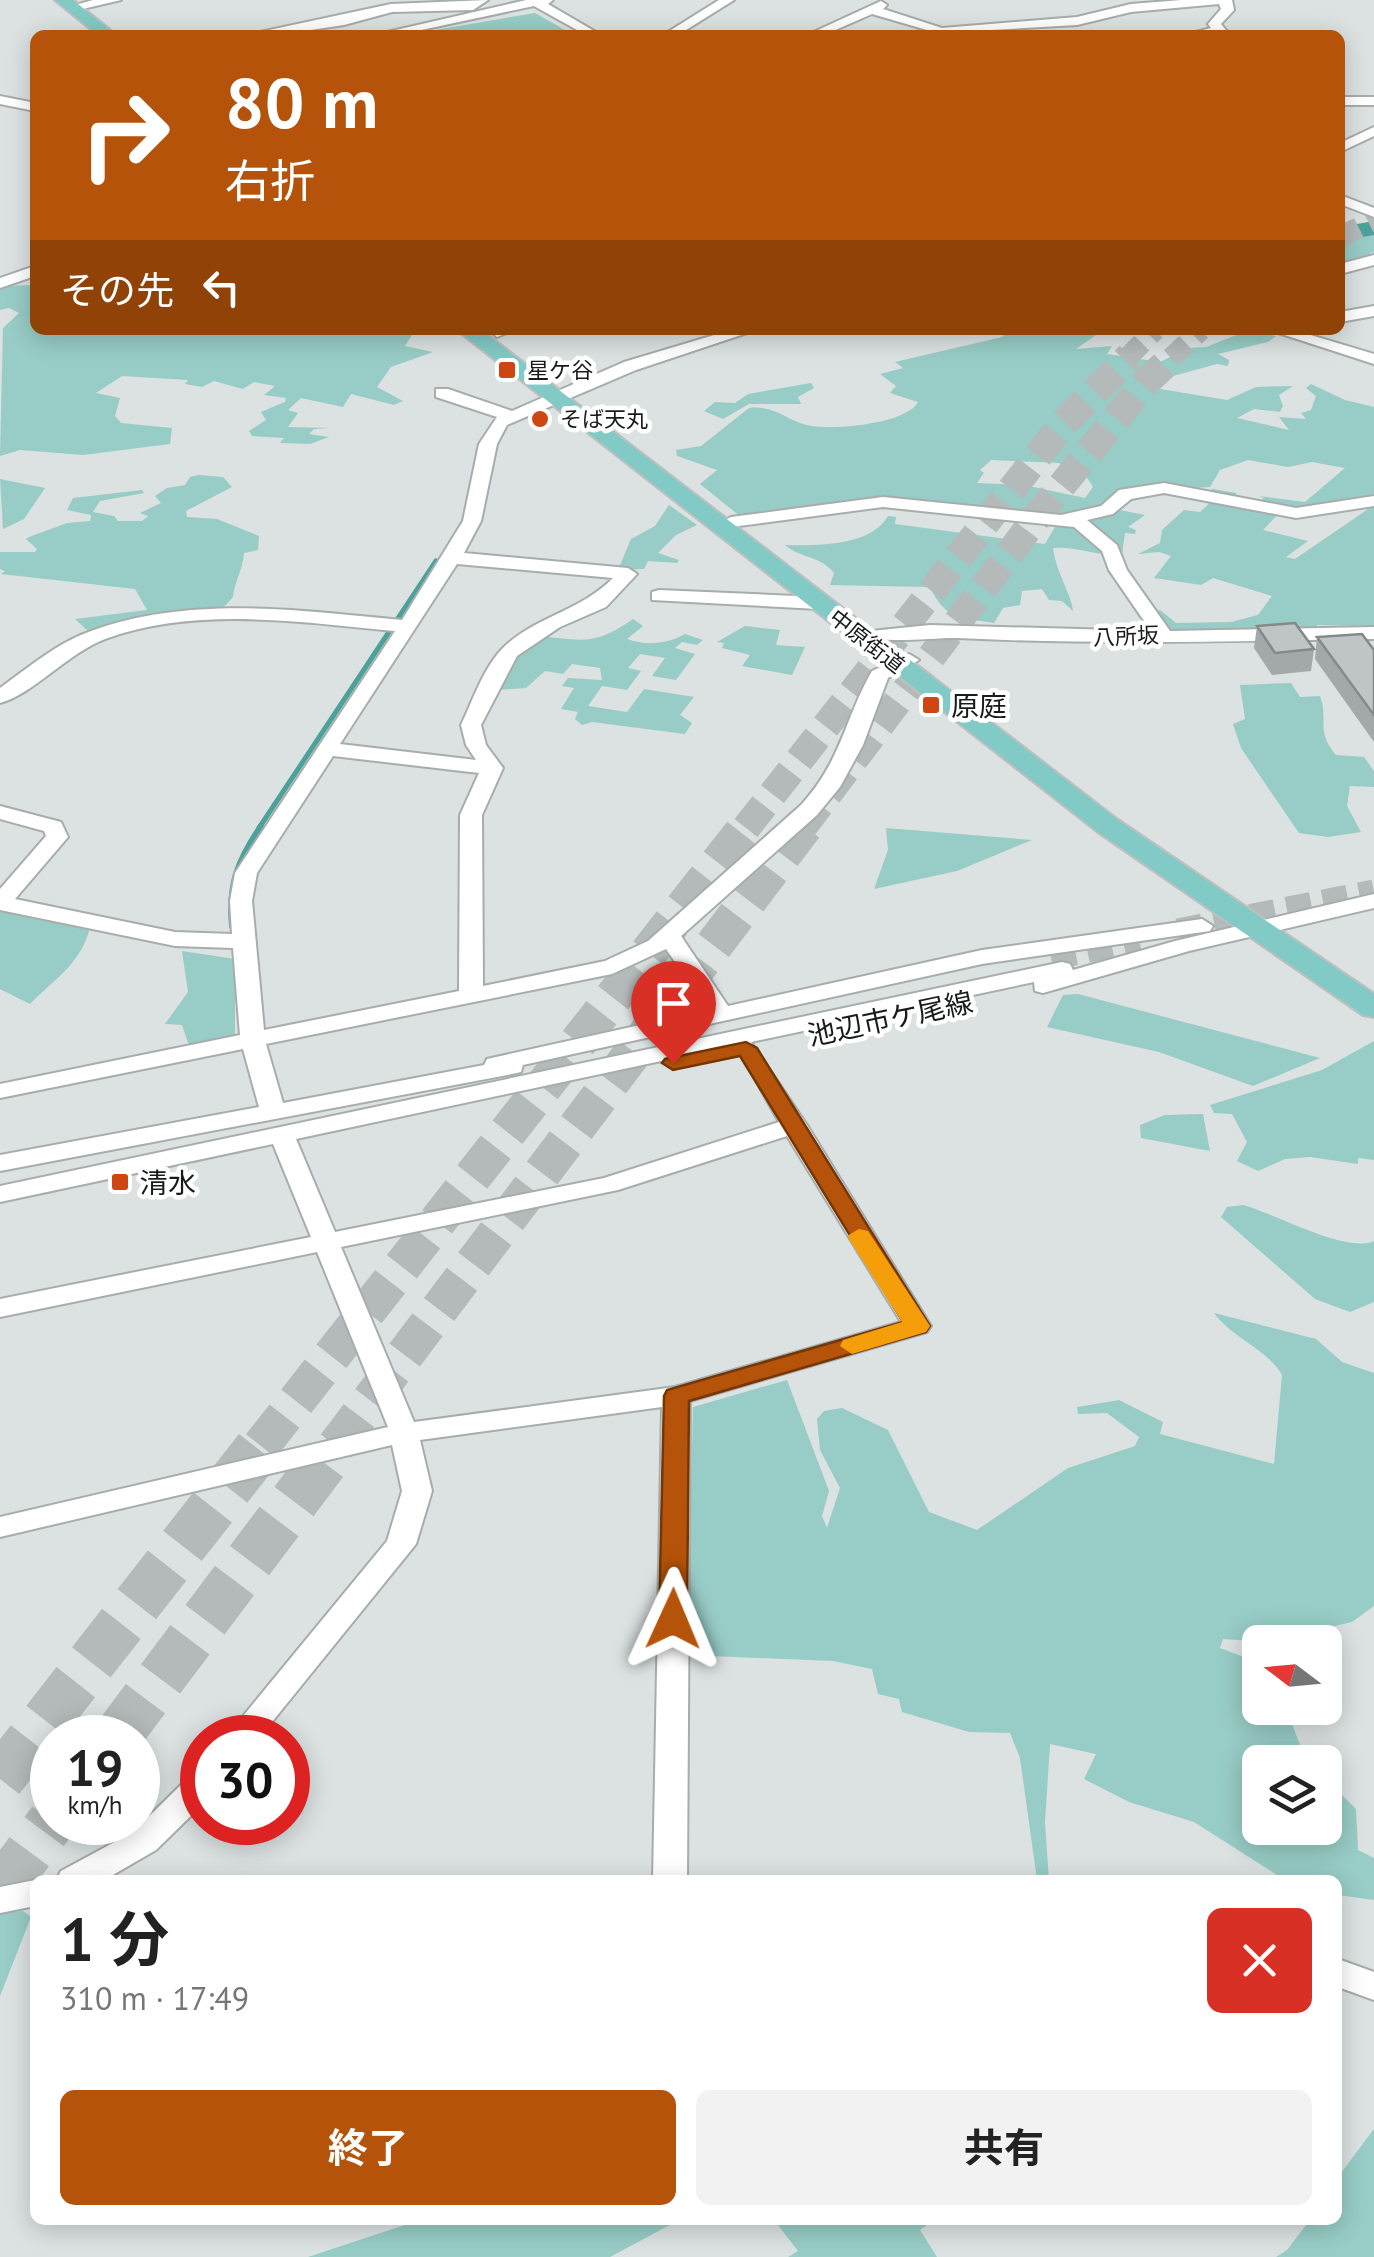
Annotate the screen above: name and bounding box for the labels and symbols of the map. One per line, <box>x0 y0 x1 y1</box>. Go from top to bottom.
place label: 星ケ谷 <box>527 356 593 384</box>
marker: 星ケ谷 <box>496 359 518 381</box>
place label: そば天丸 <box>560 405 648 433</box>
marker: そば天丸 <box>529 408 551 430</box>
street label: 中原街道 <box>824 603 910 679</box>
street label: 八所坂 <box>1093 621 1159 651</box>
place label: 原庭 <box>951 687 1007 724</box>
marker: 原庭 <box>920 694 942 716</box>
pin <box>631 961 716 1064</box>
street label: 池辺市ケ尾線 <box>804 982 976 1054</box>
place label: 清水 <box>140 1164 196 1201</box>
marker: 清水 <box>109 1171 131 1193</box>
position arrow <box>621 1567 725 1671</box>
north arrow <box>1242 1625 1342 1725</box>
speed limit sign: 30 <box>180 1715 310 1845</box>

